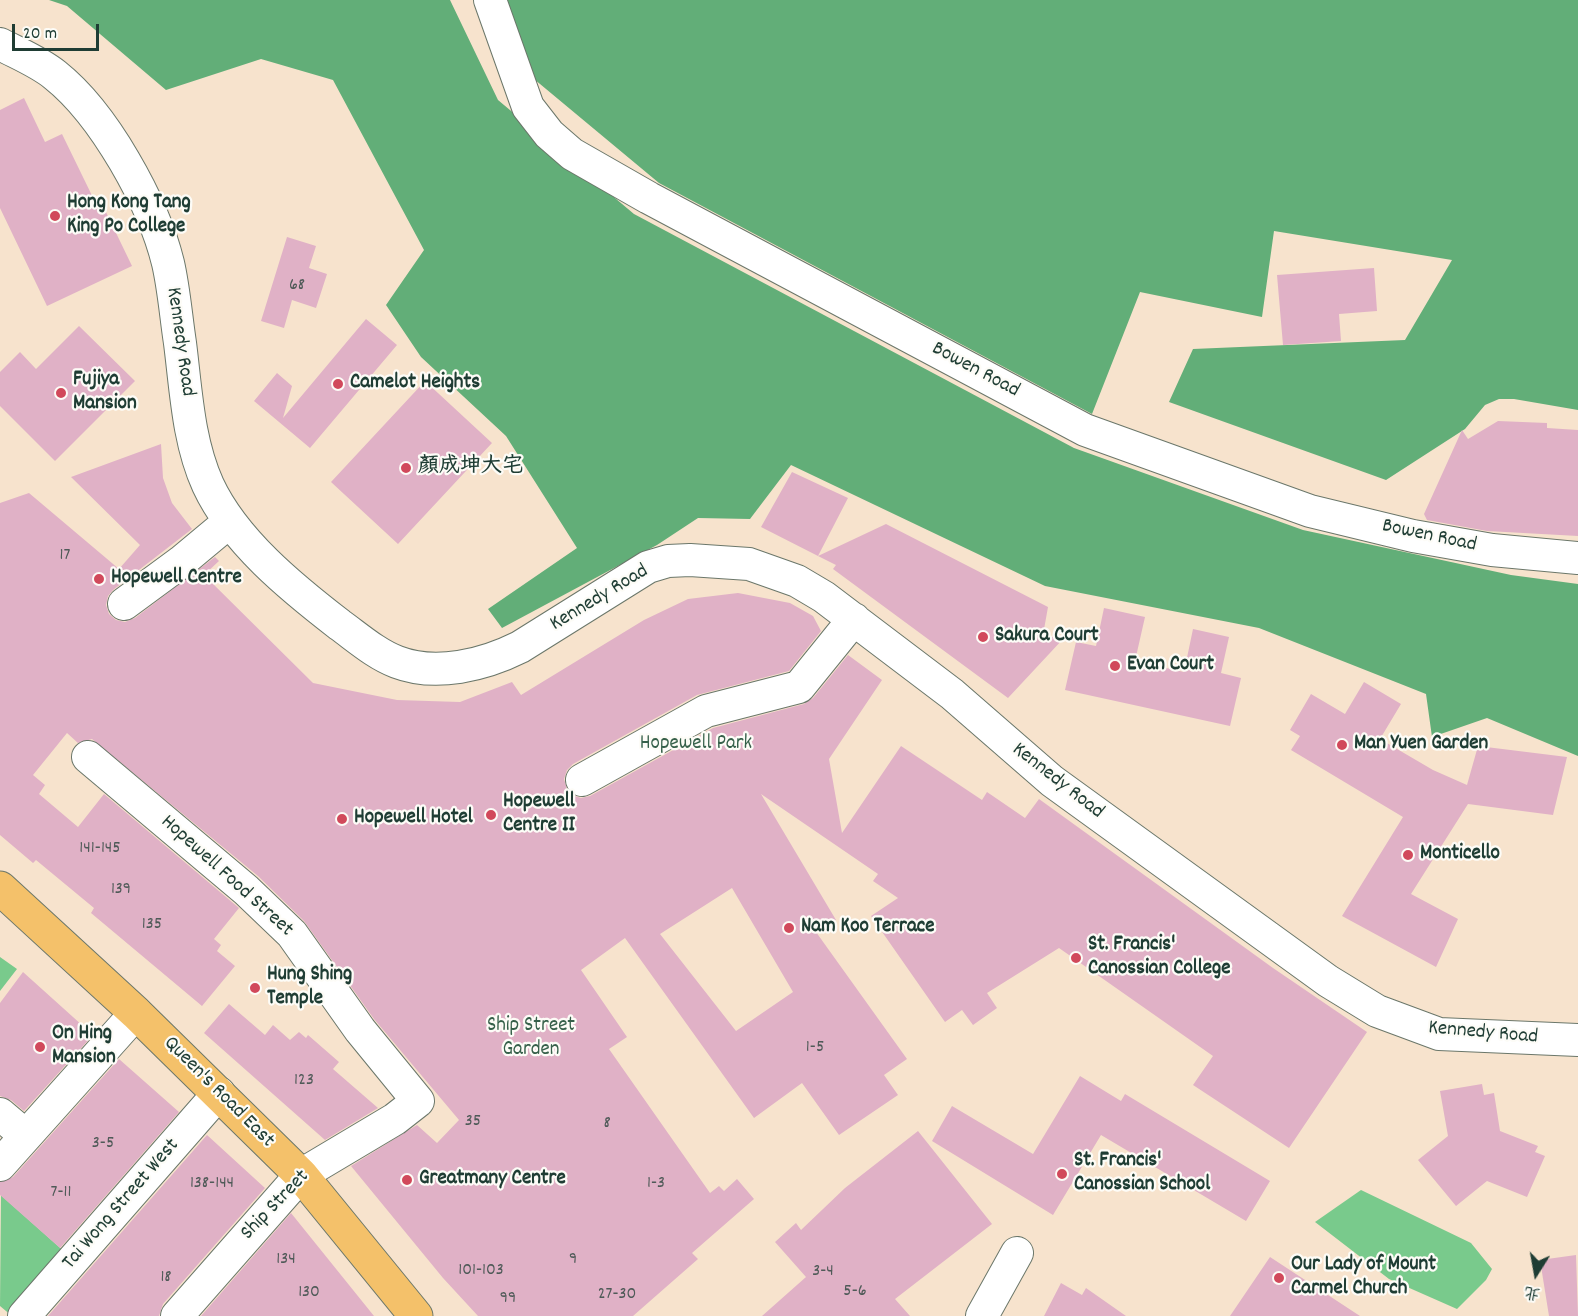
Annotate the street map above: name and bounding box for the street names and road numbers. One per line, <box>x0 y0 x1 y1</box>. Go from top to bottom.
street label: Kennedy Road <box>159 286 199 398</box>
street label: Bowen Road <box>927 337 1023 405</box>
street label: Bowen Road <box>1380 515 1478 559</box>
street label: Kennedy Road <box>546 560 654 638</box>
street label: Kennedy Road <box>1006 738 1108 826</box>
street label: Hopewell Food Street <box>154 811 298 943</box>
street label: Kennedy Road <box>1427 1017 1539 1051</box>
street label: Queen's Road East <box>157 1032 279 1154</box>
street label: Tai Wong Street West <box>58 1134 186 1276</box>
street label: Ship Street <box>236 1166 316 1246</box>

